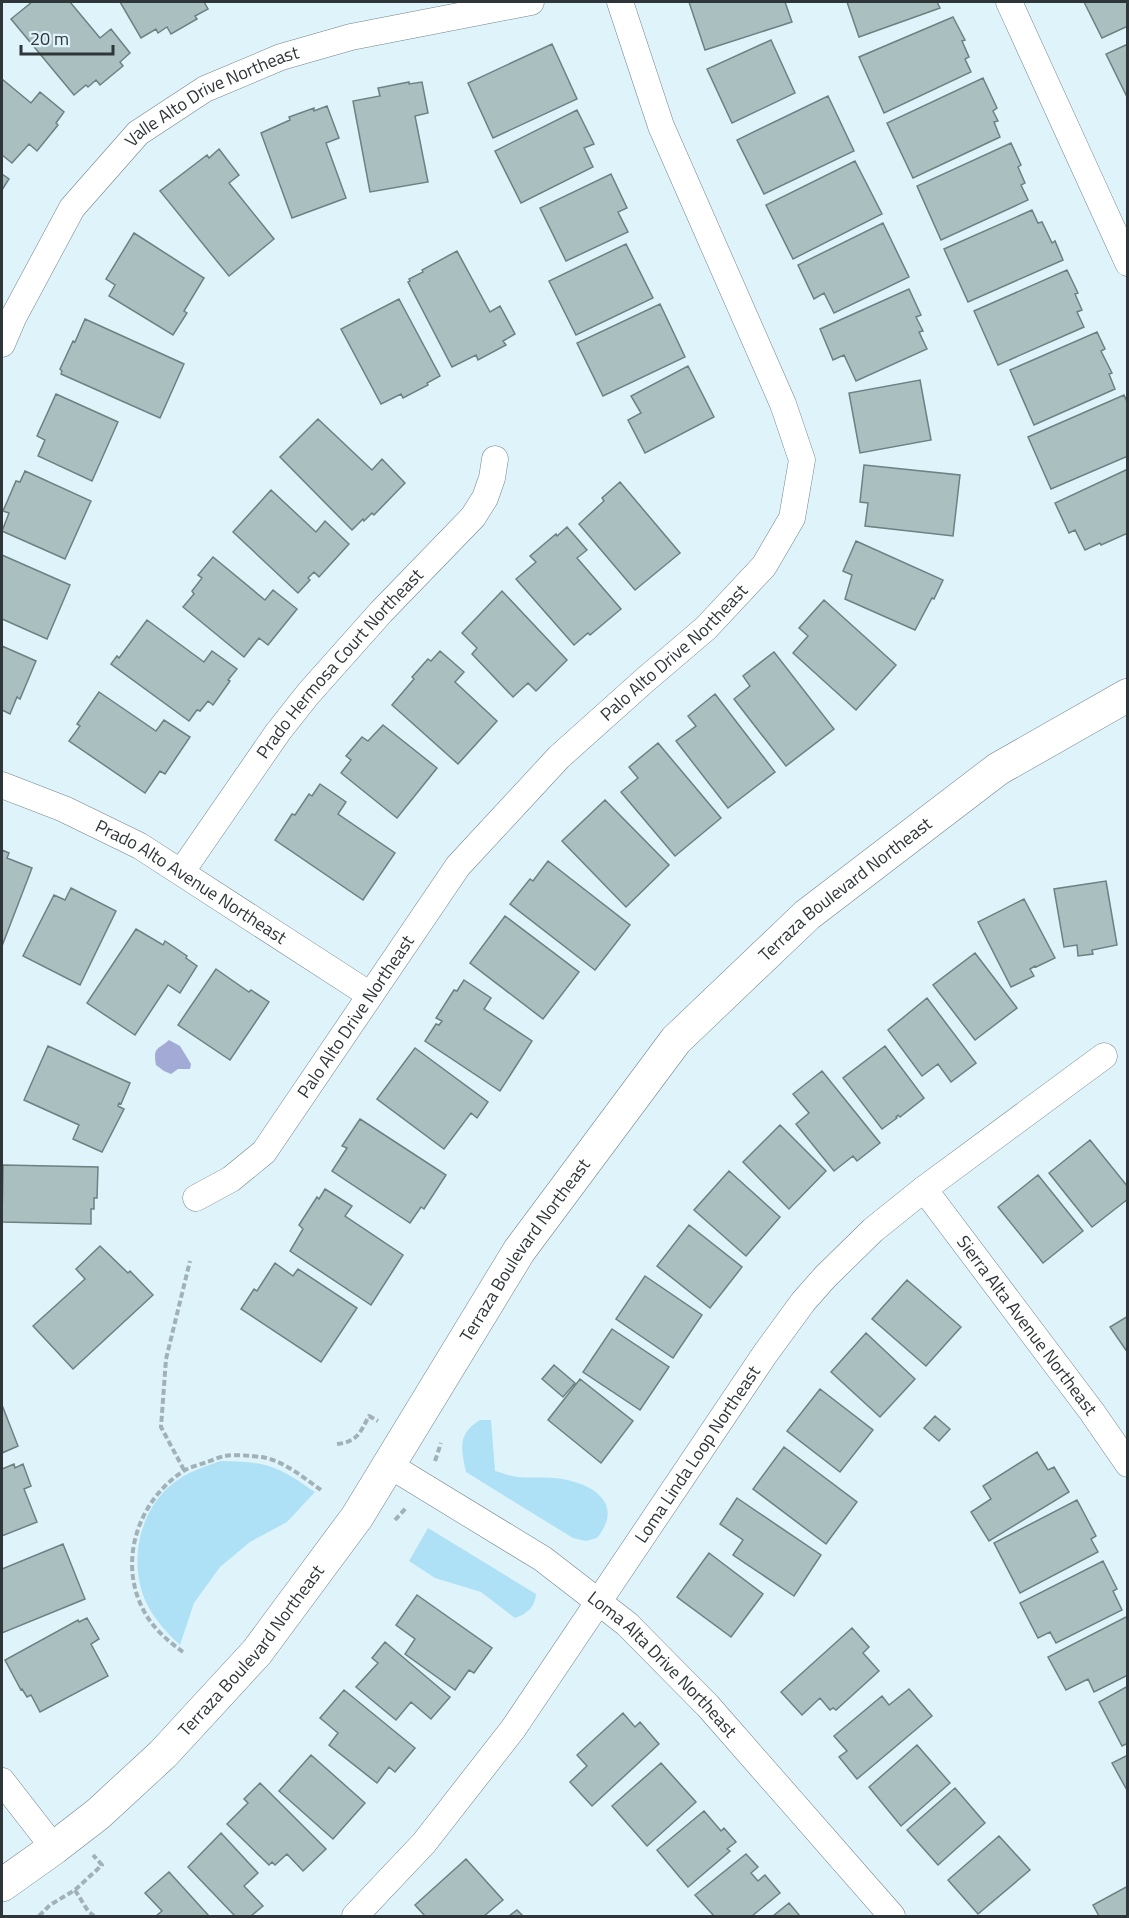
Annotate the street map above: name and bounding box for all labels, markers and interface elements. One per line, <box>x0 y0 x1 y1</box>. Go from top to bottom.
scale bar <box>21 18 112 56</box>
text: 20 m <box>30 25 69 52</box>
street label: Valle Alto Drive Northeast <box>118 38 303 153</box>
street label: Prado Hermosa Court Northeast <box>249 562 430 764</box>
street label: Palo Alto Drive Northeast <box>594 577 754 727</box>
street label: Terraza Boulevard Northeast <box>752 810 938 968</box>
street label: Prado Alto Avenue Northeast <box>91 812 293 951</box>
street label: Palo Alto Drive Northeast <box>290 929 421 1103</box>
street label: Terraza Boulevard Northeast <box>453 1152 597 1347</box>
street label: Sierra Alta Avenue Northeast <box>950 1230 1105 1422</box>
street label: Loma Linda Loop Northeast <box>628 1359 767 1548</box>
street label: Terraza Boulevard Northeast <box>172 1558 331 1742</box>
street label: Loma Alta Drive Northeast <box>582 1584 744 1744</box>

